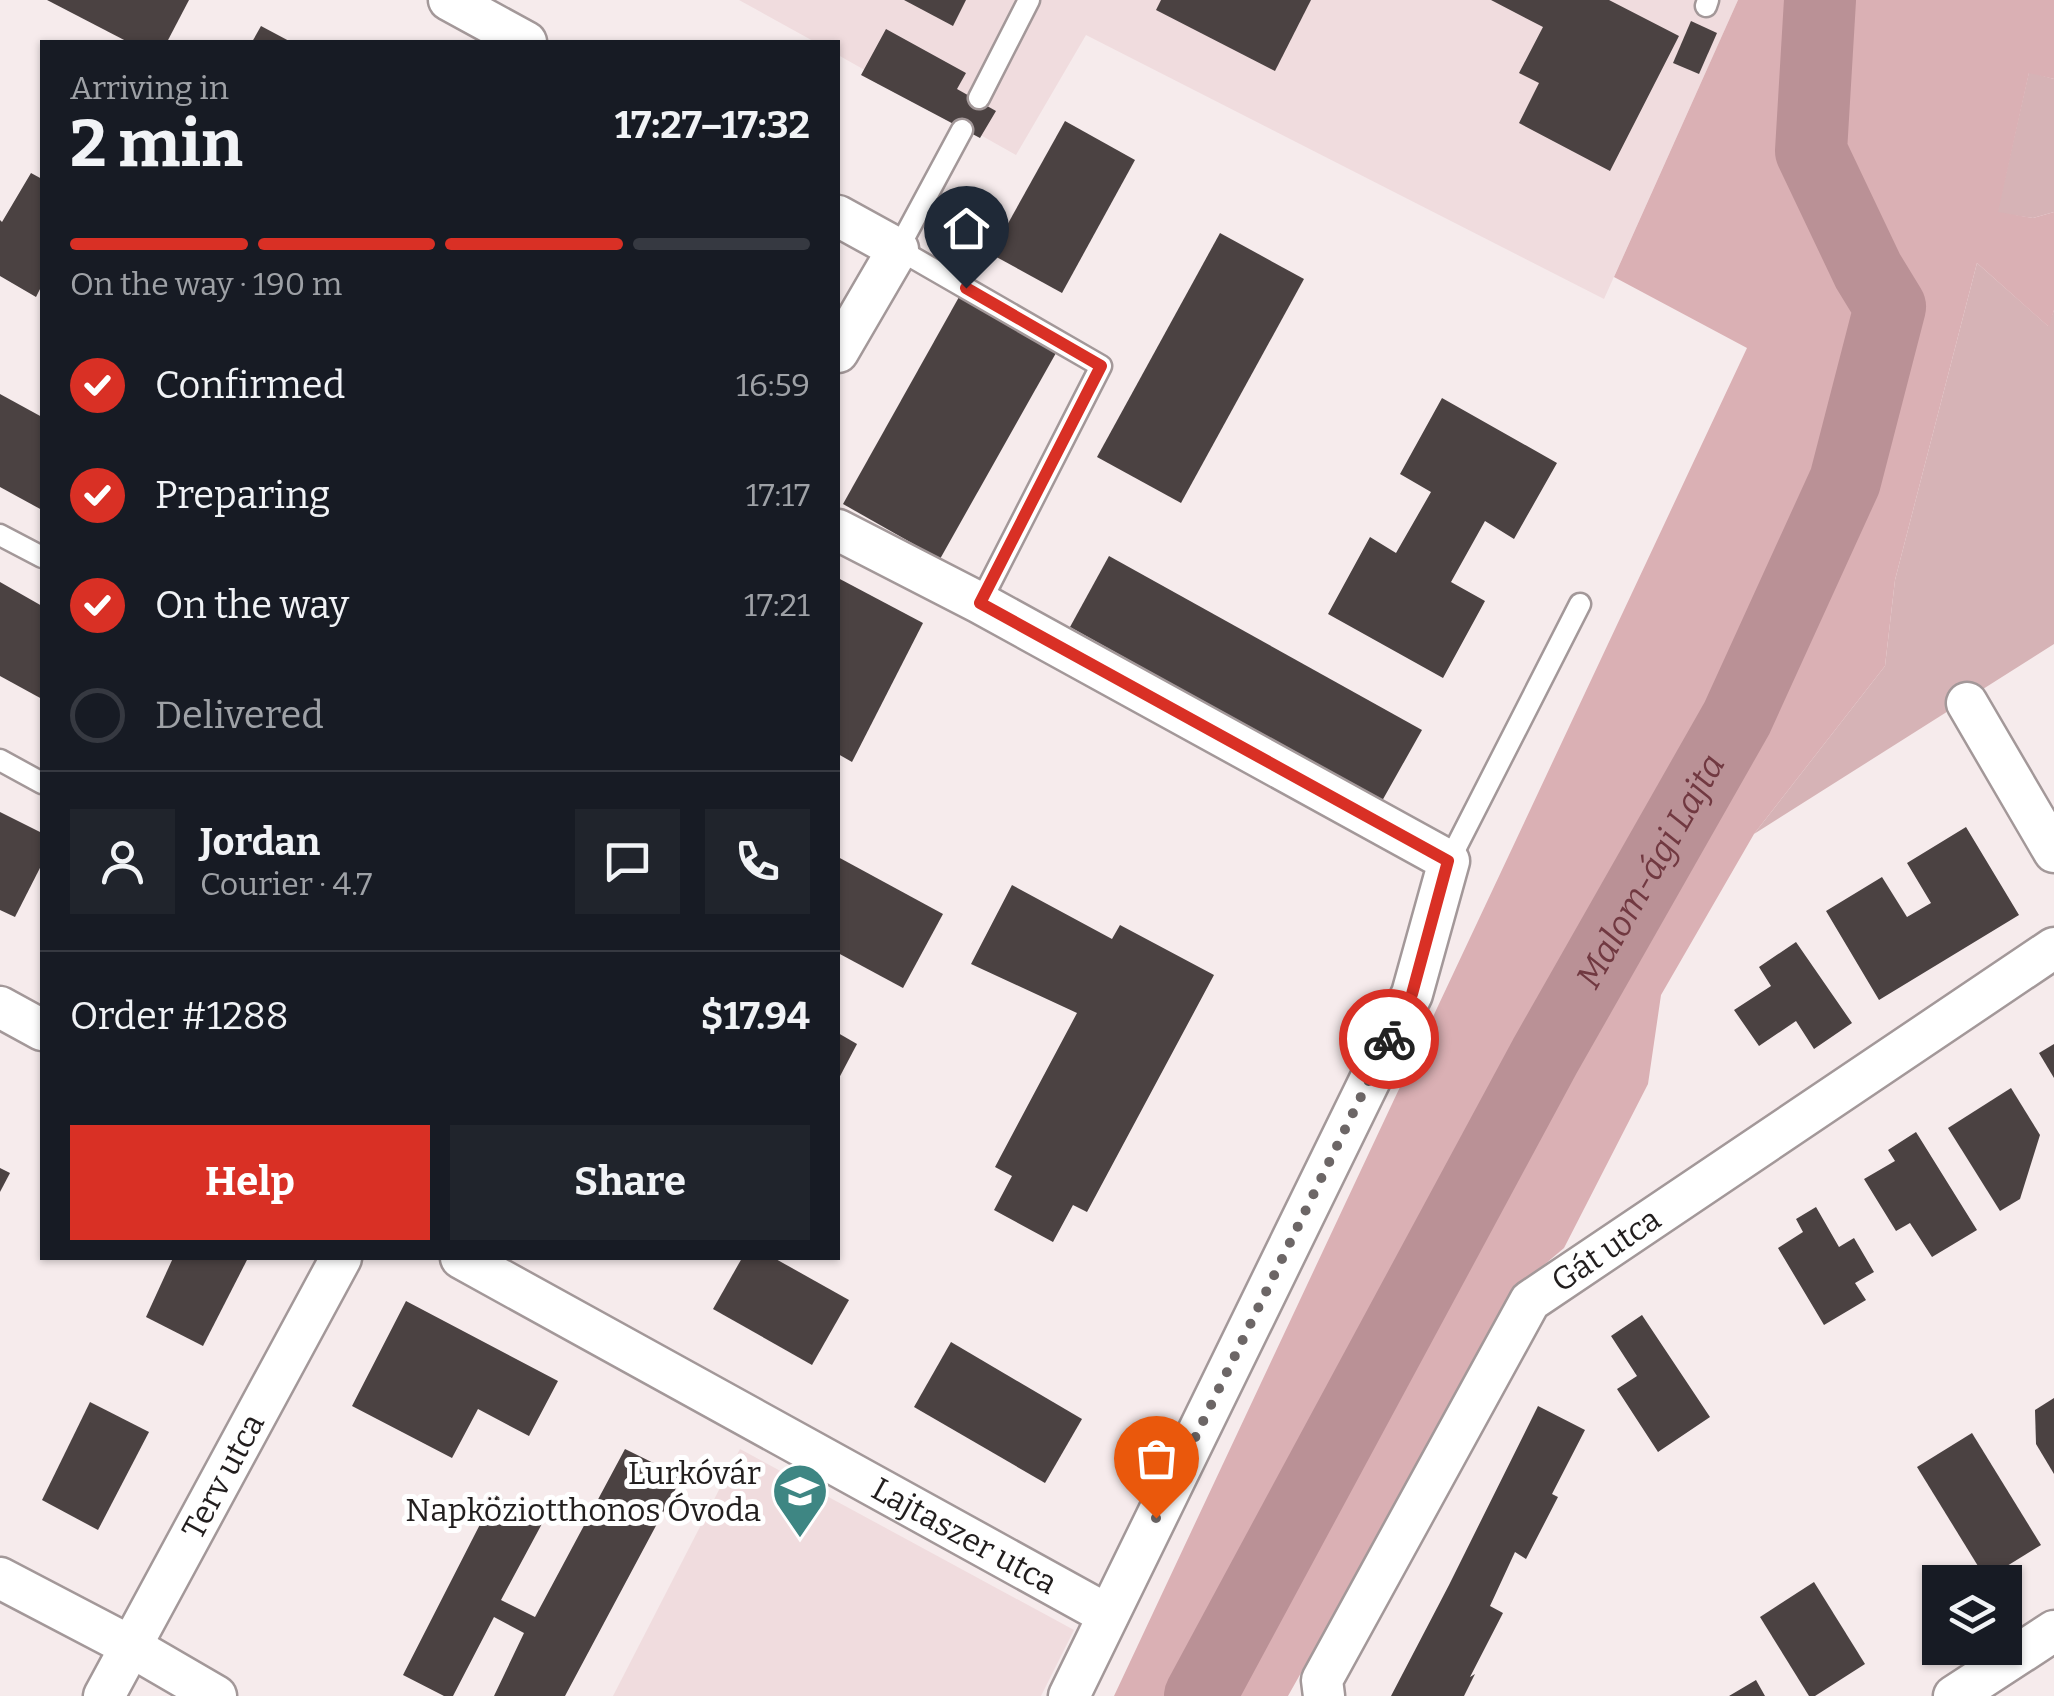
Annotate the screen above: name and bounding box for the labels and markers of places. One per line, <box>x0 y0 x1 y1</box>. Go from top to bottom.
pin <box>924 186 1009 289</box>
pin <box>1114 1416 1199 1519</box>
place label: Lurkóvár Napköziotthonos Óvoda <box>405 1454 761 1529</box>
school or university icon: Lurkóvár Napköziotthonos Óvoda <box>770 1461 830 1540</box>

